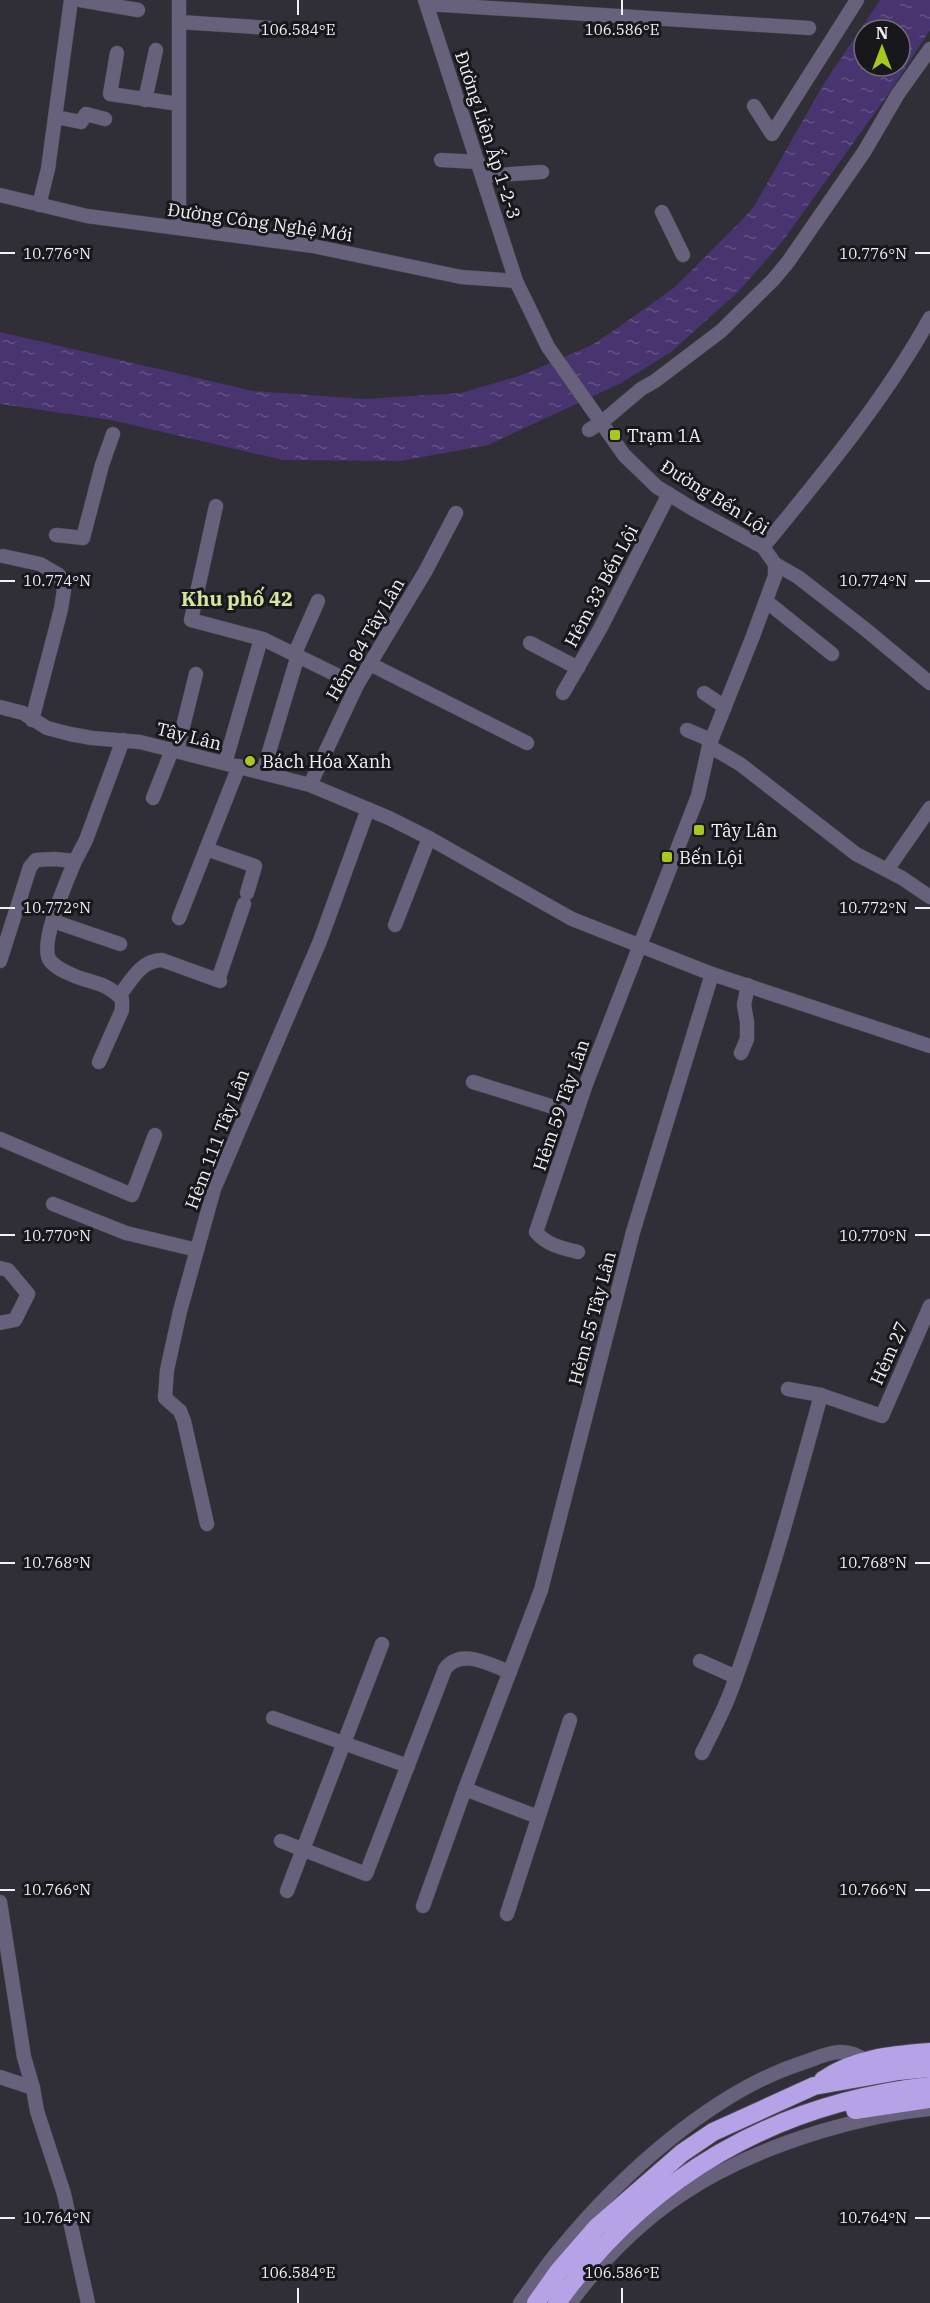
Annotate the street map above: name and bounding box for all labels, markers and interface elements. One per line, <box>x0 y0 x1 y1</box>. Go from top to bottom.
north arrow <box>852 18 912 78</box>
text: 106.584°E <box>261 20 335 39</box>
text: 106.586°E <box>585 20 659 39</box>
text: N <box>876 23 888 43</box>
street label: Đường Liên Ấp 1-2-3 <box>450 47 529 222</box>
street label: Đường Công Nghệ Mới <box>166 198 354 246</box>
text: 10.776°N <box>23 244 91 263</box>
text: 10.776°N <box>839 244 907 263</box>
place label: Trạm 1A <box>627 424 701 447</box>
marker: Trạm 1A <box>608 428 622 442</box>
street label: Đường Bến Lội <box>657 455 774 540</box>
street label: Hẻm 33 Bến Lội <box>559 521 643 651</box>
text: 10.774°N <box>23 571 91 590</box>
text: 10.774°N <box>839 571 907 590</box>
street label: Hẻm 84 Tây Lân <box>321 574 409 704</box>
district label: Khu phố 42 <box>181 585 293 612</box>
street label: Tây Lân <box>154 717 224 755</box>
place label: Bách Hóa Xanh <box>262 750 392 773</box>
marker: Bách Hóa Xanh <box>243 754 257 768</box>
place label: Tây Lân <box>711 819 777 842</box>
marker: Tây Lân <box>692 823 706 837</box>
place label: Bến Lội <box>679 846 743 869</box>
marker: Bến Lội <box>660 850 674 864</box>
text: 10.772°N <box>23 898 91 917</box>
text: 10.772°N <box>839 898 907 917</box>
street label: Hẻm 59 Tây Lân <box>528 1036 594 1174</box>
street label: Hẻm 111 Tây Lân <box>180 1066 254 1212</box>
text: 10.770°N <box>23 1226 91 1245</box>
text: 10.770°N <box>839 1226 907 1245</box>
street label: Hẻm 55 Tây Lân <box>563 1249 621 1387</box>
street label: Hẻm 27 <box>865 1318 913 1388</box>
text: 10.768°N <box>23 1553 91 1572</box>
text: 10.768°N <box>839 1553 907 1572</box>
text: 10.766°N <box>23 1880 91 1899</box>
text: 10.766°N <box>839 1880 907 1899</box>
text: 10.764°N <box>23 2208 91 2227</box>
text: 10.764°N <box>839 2208 907 2227</box>
text: 106.584°E <box>261 2263 335 2282</box>
text: 106.586°E <box>585 2263 659 2282</box>

